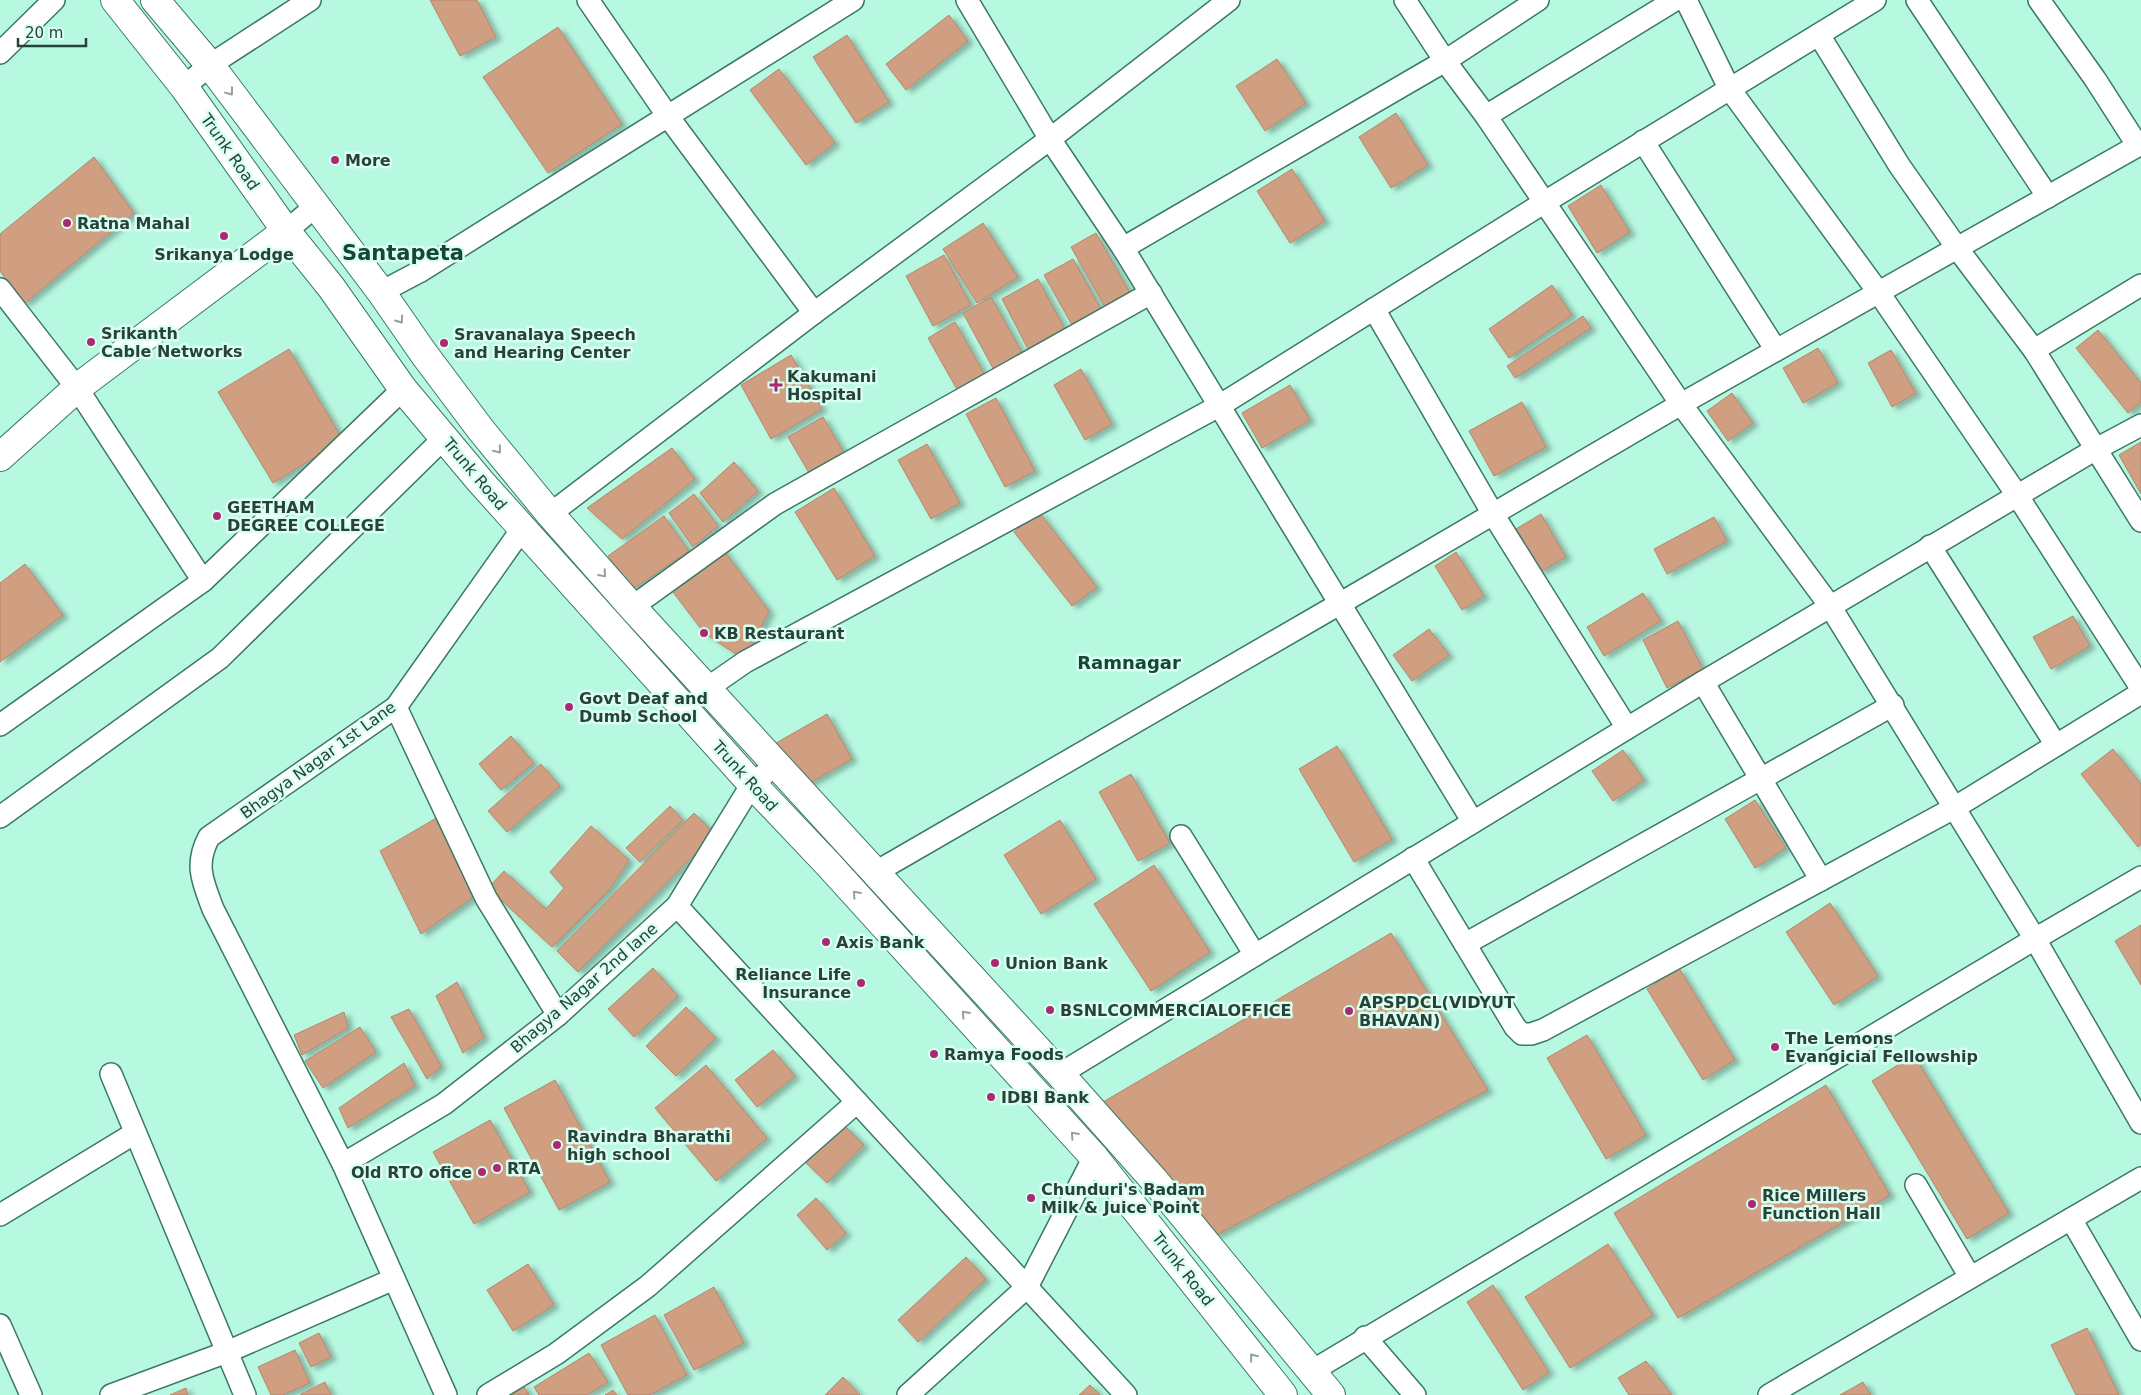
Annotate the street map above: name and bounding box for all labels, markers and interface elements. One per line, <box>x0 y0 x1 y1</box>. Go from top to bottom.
scale bar <box>18 15 85 47</box>
text: 20 m <box>25 24 63 42</box>
one-way arrow <box>225 86 233 95</box>
street label: Trunk Road <box>196 109 263 194</box>
place label: More <box>345 151 391 170</box>
marker: More <box>329 154 341 166</box>
place label: Ratna Mahal <box>77 214 190 233</box>
marker: Ratna Mahal <box>61 217 73 229</box>
marker: Srikanya Lodge <box>218 230 230 242</box>
district label: Santapeta <box>342 241 464 265</box>
place label: Srikanya Lodge <box>154 245 294 264</box>
one-way arrow <box>394 314 403 324</box>
place label: Srikanth Cable Networks <box>101 324 243 361</box>
place label: Sravanalaya Speech and Hearing Center <box>454 325 636 362</box>
marker: Srikanth Cable Networks <box>85 336 97 348</box>
marker: Sravanalaya Speech and Hearing Center <box>438 337 450 349</box>
place label: Kakumani Hospital <box>787 367 877 404</box>
marker: Kakumani Hospital <box>769 378 783 392</box>
street label: Trunk Road <box>439 433 511 514</box>
one-way arrow <box>492 444 500 453</box>
place label: GEETHAM DEGREE COLLEGE <box>227 498 385 535</box>
marker: GEETHAM DEGREE COLLEGE <box>211 510 223 522</box>
one-way arrow <box>597 569 606 578</box>
place label: KB Restaurant <box>714 624 845 643</box>
marker: KB Restaurant <box>698 627 710 639</box>
district label: Ramnagar <box>1077 652 1181 673</box>
place label: Govt Deaf and Dumb School <box>579 689 708 726</box>
street label: Bhagya Nagar 1st Lane <box>237 697 399 823</box>
marker: Govt Deaf and Dumb School <box>563 701 575 713</box>
street label: Trunk Road <box>708 736 782 815</box>
one-way arrow <box>852 891 861 900</box>
street label: Bhagya Nagar 2nd lane <box>507 919 661 1057</box>
place label: Axis Bank <box>836 933 925 952</box>
marker: Axis Bank <box>820 936 832 948</box>
place label: Union Bank <box>1005 954 1108 973</box>
marker: Union Bank <box>989 957 1001 969</box>
place label: Reliance Life Insurance <box>735 965 851 1002</box>
marker: Reliance Life Insurance <box>855 977 867 989</box>
place label: APSPDCL(VIDYUT BHAVAN) <box>1359 993 1515 1030</box>
place label: BSNLCOMMERCIALOFFICE <box>1060 1001 1292 1020</box>
marker: BSNLCOMMERCIALOFFICE <box>1044 1004 1056 1016</box>
marker: APSPDCL(VIDYUT BHAVAN) <box>1343 1005 1355 1017</box>
one-way arrow <box>962 1011 971 1020</box>
place label: The Lemons Evangicial Fellowship <box>1785 1029 1978 1066</box>
marker: The Lemons Evangicial Fellowship <box>1769 1041 1781 1053</box>
place label: Ramya Foods <box>944 1045 1064 1064</box>
marker: Ramya Foods <box>928 1048 940 1060</box>
place label: IDBI Bank <box>1001 1088 1089 1107</box>
marker: IDBI Bank <box>985 1091 997 1103</box>
place label: Ravindra Bharathi high school <box>567 1127 731 1164</box>
one-way arrow <box>1071 1132 1080 1141</box>
marker: Ravindra Bharathi high school <box>551 1139 563 1151</box>
place label: RTA <box>507 1159 541 1178</box>
marker: RTA <box>491 1162 503 1174</box>
place label: Old RTO ofice <box>351 1163 472 1182</box>
marker: Old RTO ofice <box>476 1166 488 1178</box>
place label: Chunduri's Badam Milk & Juice Point <box>1041 1180 1205 1217</box>
place label: Rice Millers Function Hall <box>1762 1186 1881 1223</box>
marker: Chunduri's Badam Milk & Juice Point <box>1025 1192 1037 1204</box>
marker: Rice Millers Function Hall <box>1746 1198 1758 1210</box>
street label: Trunk Road <box>1148 1227 1218 1310</box>
one-way arrow <box>1250 1354 1258 1363</box>

